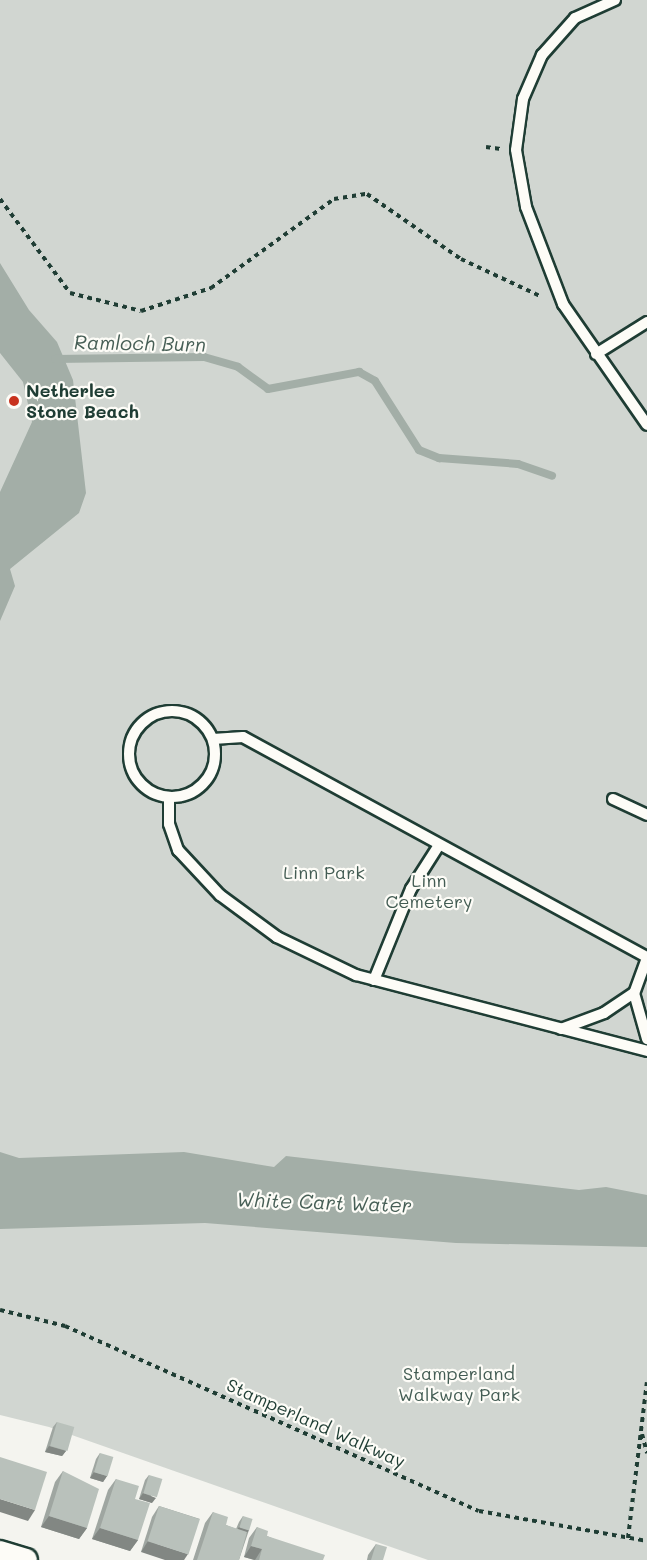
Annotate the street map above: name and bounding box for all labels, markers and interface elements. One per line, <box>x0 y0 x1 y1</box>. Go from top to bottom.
water label: Ramloch Burn <box>74 330 206 356</box>
place label: Netherlee Stone Beach <box>26 380 139 422</box>
marker: Netherlee Stone Beach <box>7 394 21 408</box>
park label: Linn Park <box>283 861 365 883</box>
park label: Linn Cemetery <box>386 870 472 912</box>
water label: White Cart Water <box>236 1187 412 1217</box>
park label: Stamperland Walkway Park <box>398 1363 520 1406</box>
street label: Stamperland Walkway <box>223 1374 409 1472</box>

